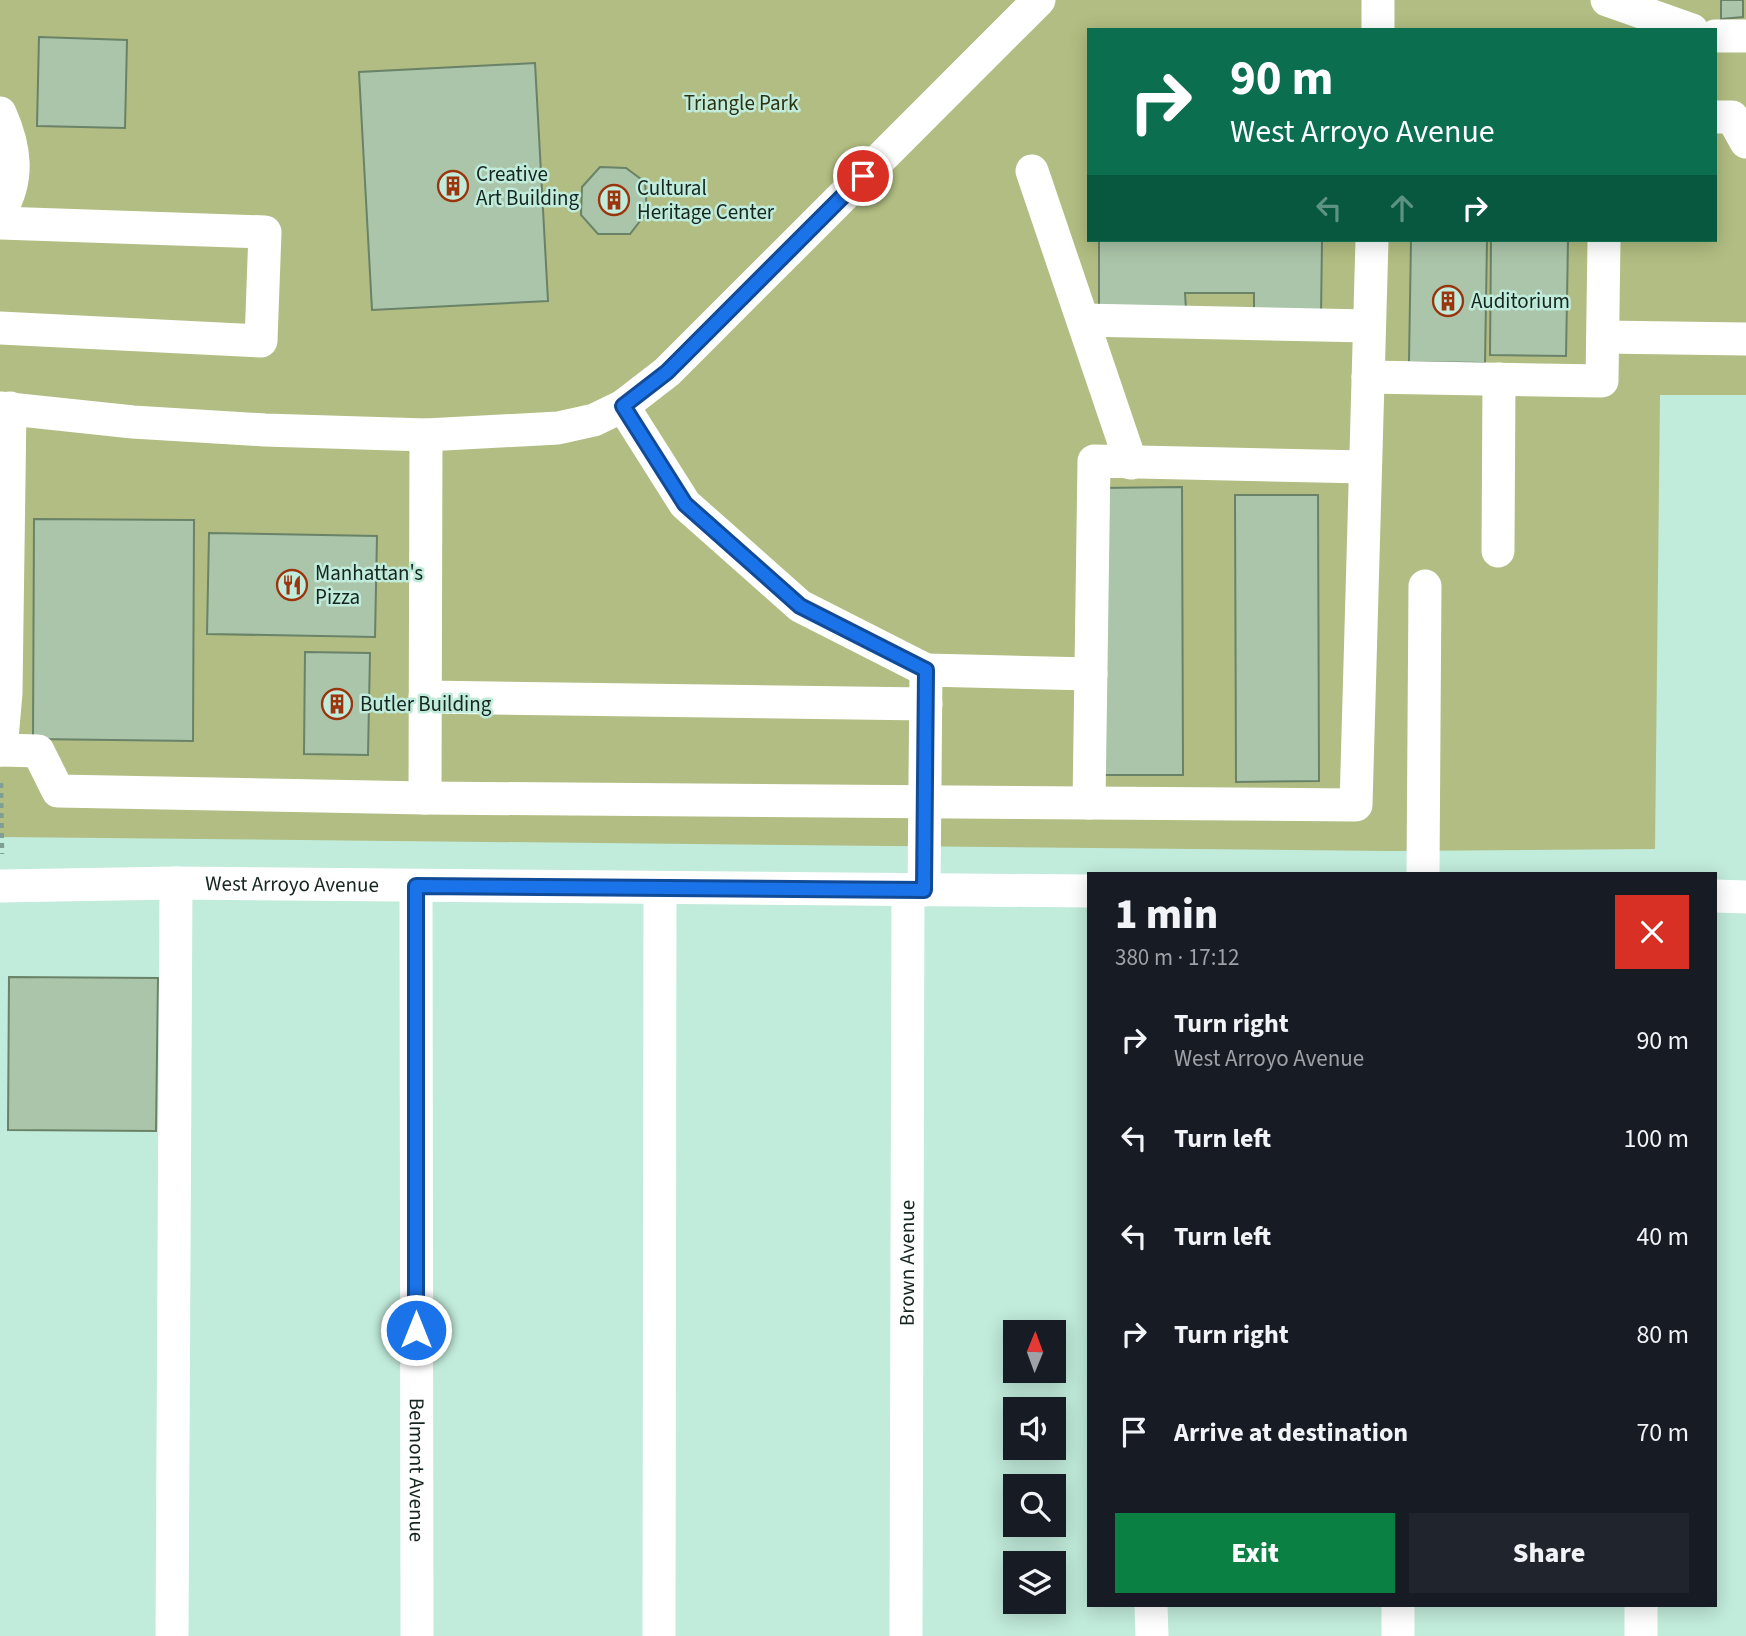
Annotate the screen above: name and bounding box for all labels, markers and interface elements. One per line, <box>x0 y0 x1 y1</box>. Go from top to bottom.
text: 90 m <box>1230 44 1334 114</box>
icon: right <box>1115 56 1206 147</box>
park label: Triangle Park <box>684 88 799 118</box>
text: West Arroyo Avenue <box>1230 109 1495 155</box>
pin <box>833 146 893 206</box>
icon: arrive <box>844 157 882 195</box>
place label: Creative Art Building <box>476 159 580 213</box>
building icon: Creative Art Building <box>436 169 470 203</box>
place label: Cultural Heritage Center <box>637 173 775 227</box>
building icon: Cultural Heritage Center <box>597 183 631 217</box>
icon: left <box>1310 189 1348 227</box>
icon: ahead <box>1383 189 1421 227</box>
icon: right <box>1456 189 1494 227</box>
building icon: Auditorium <box>1431 284 1465 318</box>
place label: Auditorium <box>1471 286 1570 316</box>
place label: Manhattan's Pizza <box>315 558 423 612</box>
restaurant icon: Manhattan's Pizza <box>275 568 309 602</box>
building icon: Butler Building <box>320 687 354 721</box>
place label: Butler Building <box>360 689 492 719</box>
street label: West Arroyo Avenue <box>205 868 379 900</box>
text: 1 min <box>1115 885 1218 945</box>
button: close <box>1615 895 1689 969</box>
text: 380 m · 17:12 <box>1115 941 1239 974</box>
text: Turn right <box>1174 1005 1289 1042</box>
icon: right <box>1115 1021 1153 1059</box>
text: 90 m <box>1636 1022 1689 1059</box>
text: West Arroyo Avenue <box>1174 1042 1364 1075</box>
icon: left <box>1115 1119 1153 1157</box>
text: Turn left <box>1174 1120 1271 1157</box>
text: 100 m <box>1623 1120 1689 1157</box>
street label: Brown Avenue <box>892 1200 922 1326</box>
icon: left <box>1115 1217 1153 1255</box>
text: Turn left <box>1174 1218 1271 1255</box>
text: 40 m <box>1636 1218 1689 1255</box>
position arrow <box>379 1293 453 1367</box>
icon: right <box>1115 1315 1153 1353</box>
text: Turn right <box>1174 1316 1289 1353</box>
text: 80 m <box>1636 1316 1689 1353</box>
north arrow <box>1003 1320 1066 1382</box>
map controls <box>1003 1320 1066 1614</box>
button: sound <box>1003 1397 1066 1460</box>
street label: Belmont Avenue <box>402 1398 432 1542</box>
icon: arrive <box>1115 1413 1153 1451</box>
text: Arrive at destination <box>1174 1414 1408 1451</box>
text: 70 m <box>1636 1414 1689 1451</box>
button: search <box>1003 1474 1066 1537</box>
button: Exit <box>1115 1513 1395 1593</box>
button: Share <box>1409 1513 1689 1593</box>
button: layers <box>1003 1551 1066 1614</box>

